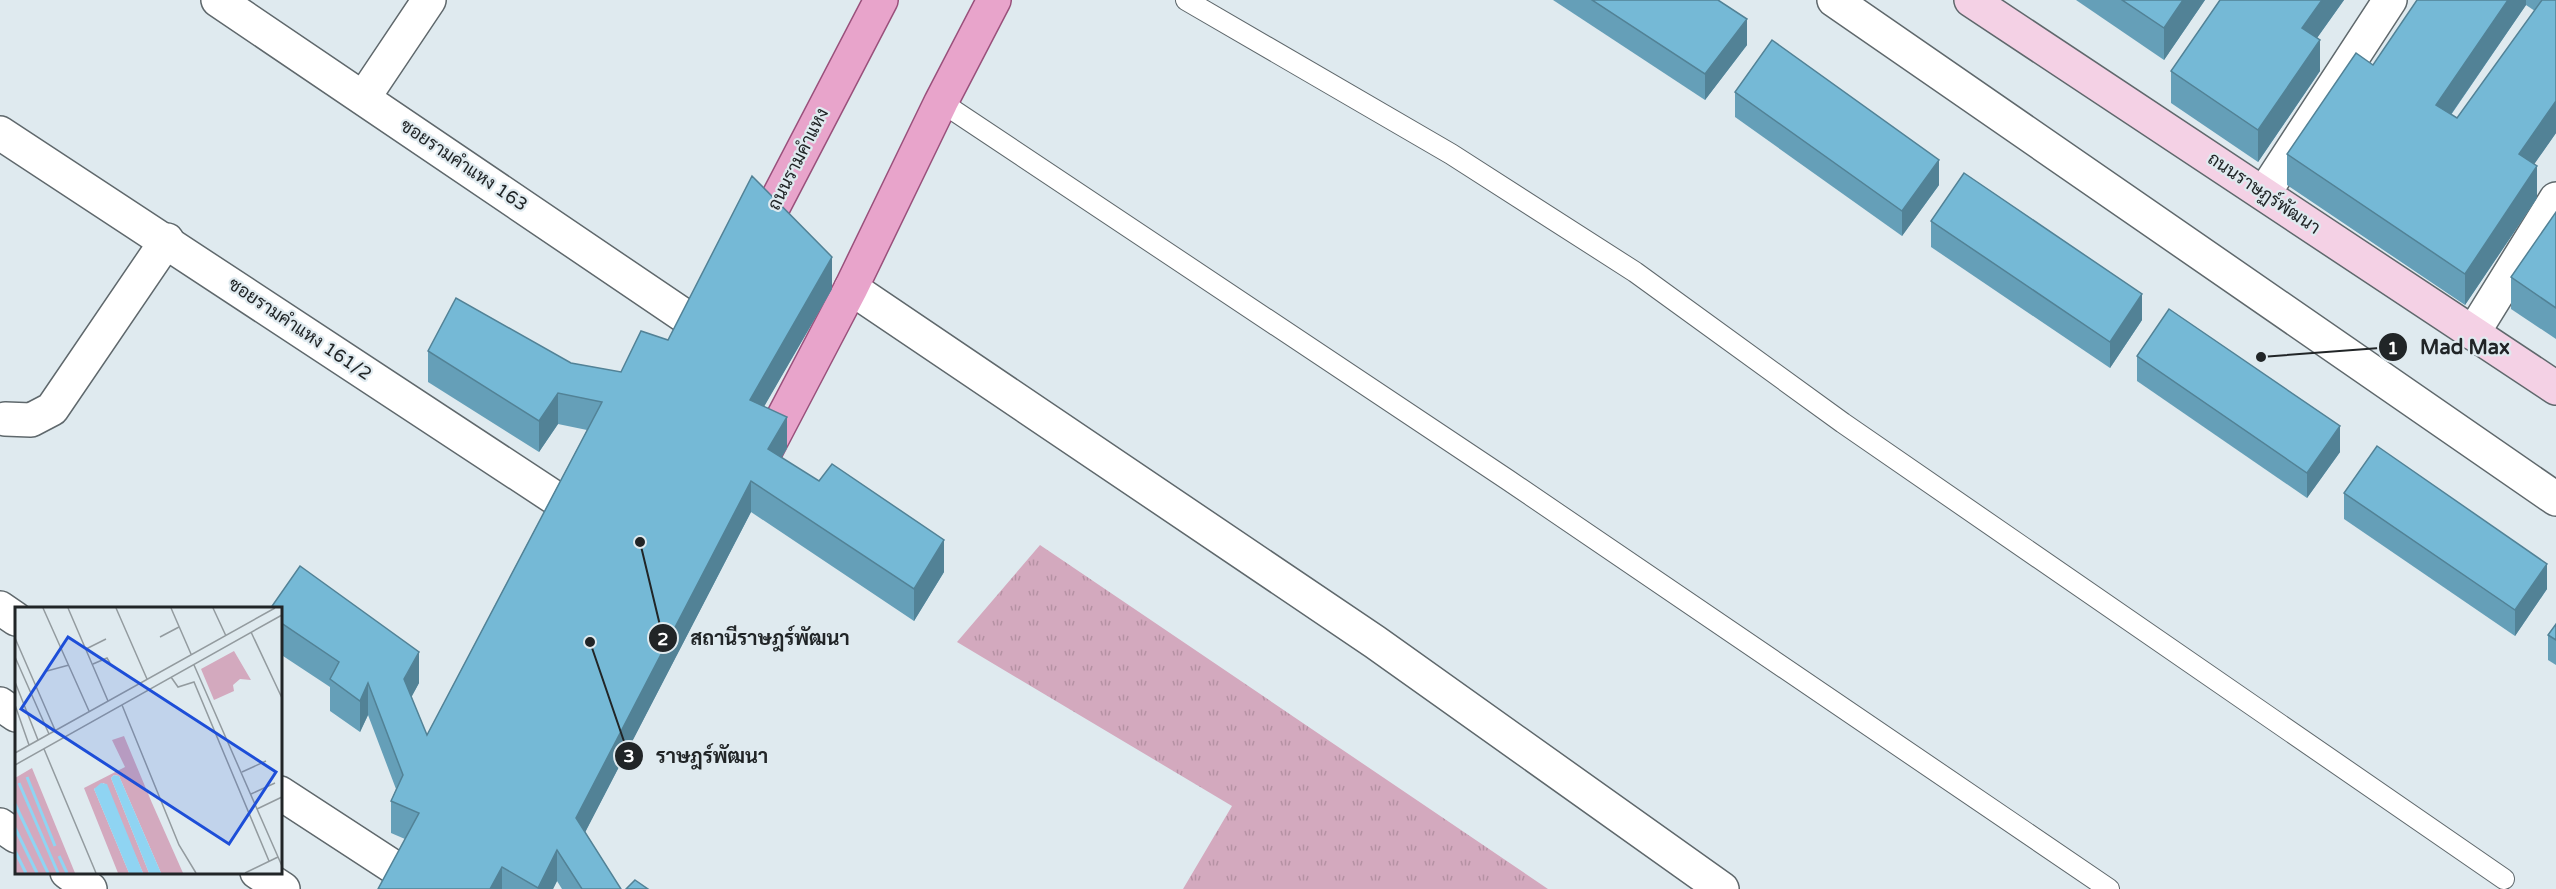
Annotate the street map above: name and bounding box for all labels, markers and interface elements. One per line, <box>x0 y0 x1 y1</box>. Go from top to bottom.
street label: ถนนรามคำแหง <box>763 104 833 214</box>
street label: ซอยรามคำแหง 163 <box>396 114 532 216</box>
street label: ถนนราษฏร์พัฒนา <box>2203 146 2326 240</box>
street label: ซอยรามคำแหง 161/2 <box>224 273 376 385</box>
callout: Mad Max <box>2378 328 2522 366</box>
text: Mad Max <box>2420 336 2510 360</box>
text: 1 <box>2387 337 2399 359</box>
inset map <box>15 607 282 874</box>
callout: สถานีราษฎร์พัฒนา <box>648 619 862 657</box>
text: สถานีราษฎร์พัฒนา <box>690 625 850 652</box>
text: 2 <box>657 628 669 650</box>
callout: ราษฎร์พัฒนา <box>614 737 780 775</box>
text: ราษฎร์พัฒนา <box>656 743 768 770</box>
text: 3 <box>623 745 635 767</box>

